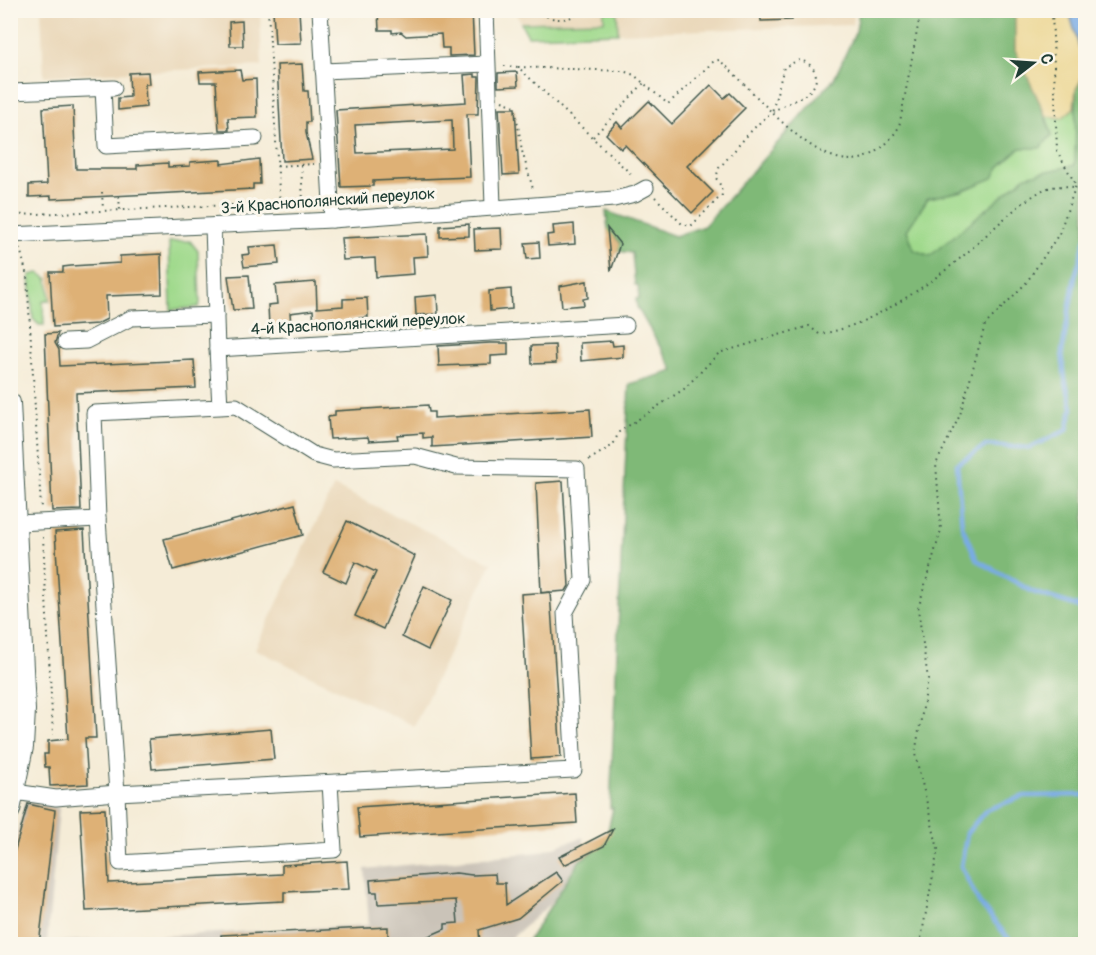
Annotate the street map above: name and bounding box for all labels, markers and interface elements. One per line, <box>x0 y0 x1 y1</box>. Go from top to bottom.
north arrow <box>1003 33 1063 93</box>
text: С <box>1035 51 1057 67</box>
street label: 3-й Краснополянский переулок <box>220 184 436 218</box>
street label: 4-й Краснополянский переулок <box>250 308 466 340</box>

